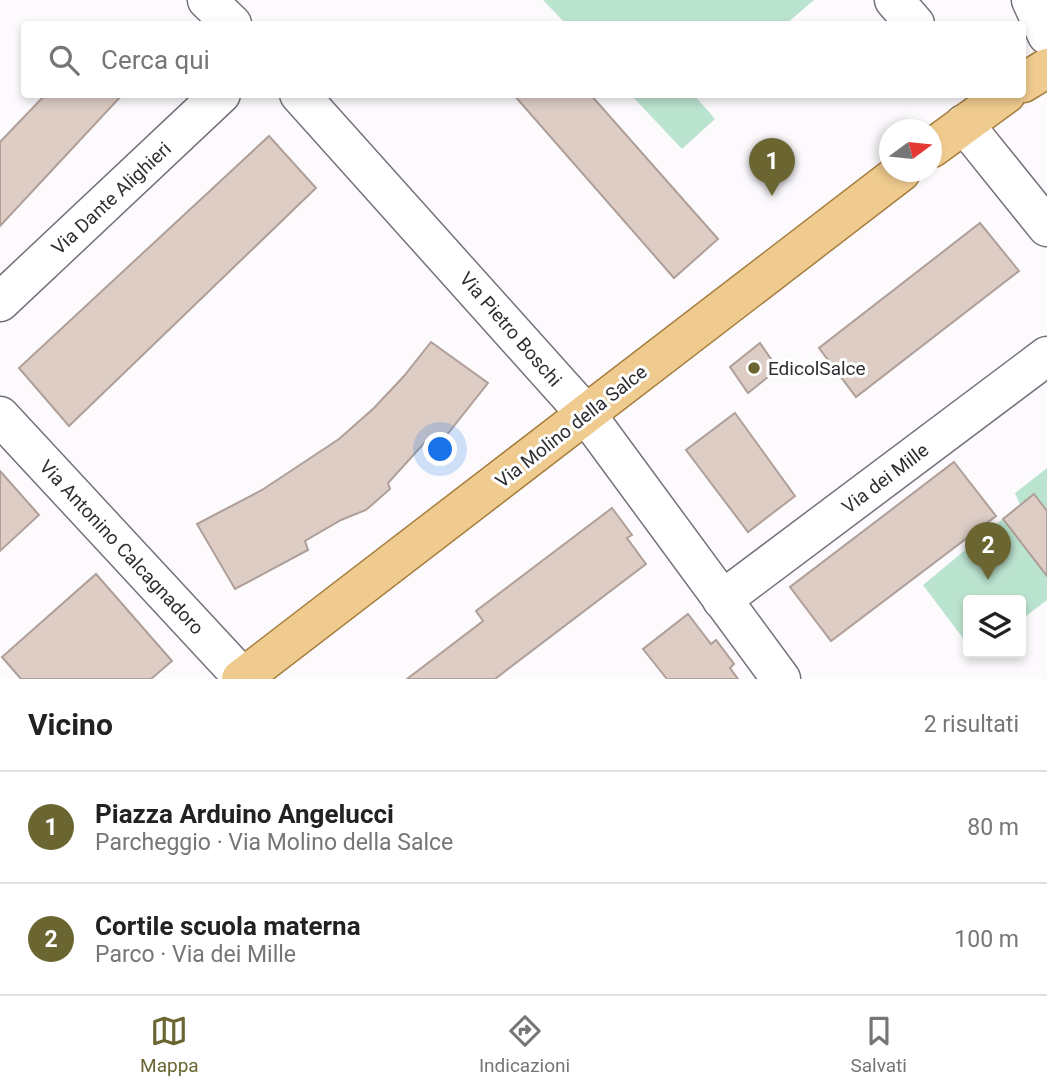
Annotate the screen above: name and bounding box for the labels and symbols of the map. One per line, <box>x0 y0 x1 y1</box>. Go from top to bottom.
north arrow <box>879 119 942 182</box>
street label: Via Dante Alighieri <box>47 137 176 259</box>
pin: 1 <box>749 138 795 196</box>
street label: Via Pietro Boschi <box>455 267 567 391</box>
place label: EdicolSalce <box>768 357 866 380</box>
street label: Via Molino della Salce <box>491 360 652 493</box>
marker: EdicolSalce <box>746 360 762 376</box>
your location <box>423 432 457 466</box>
street label: Via dei Mille <box>837 438 933 518</box>
street label: Via Antonino Calcagnadoro <box>35 455 209 639</box>
pin: 2 <box>965 522 1011 580</box>

